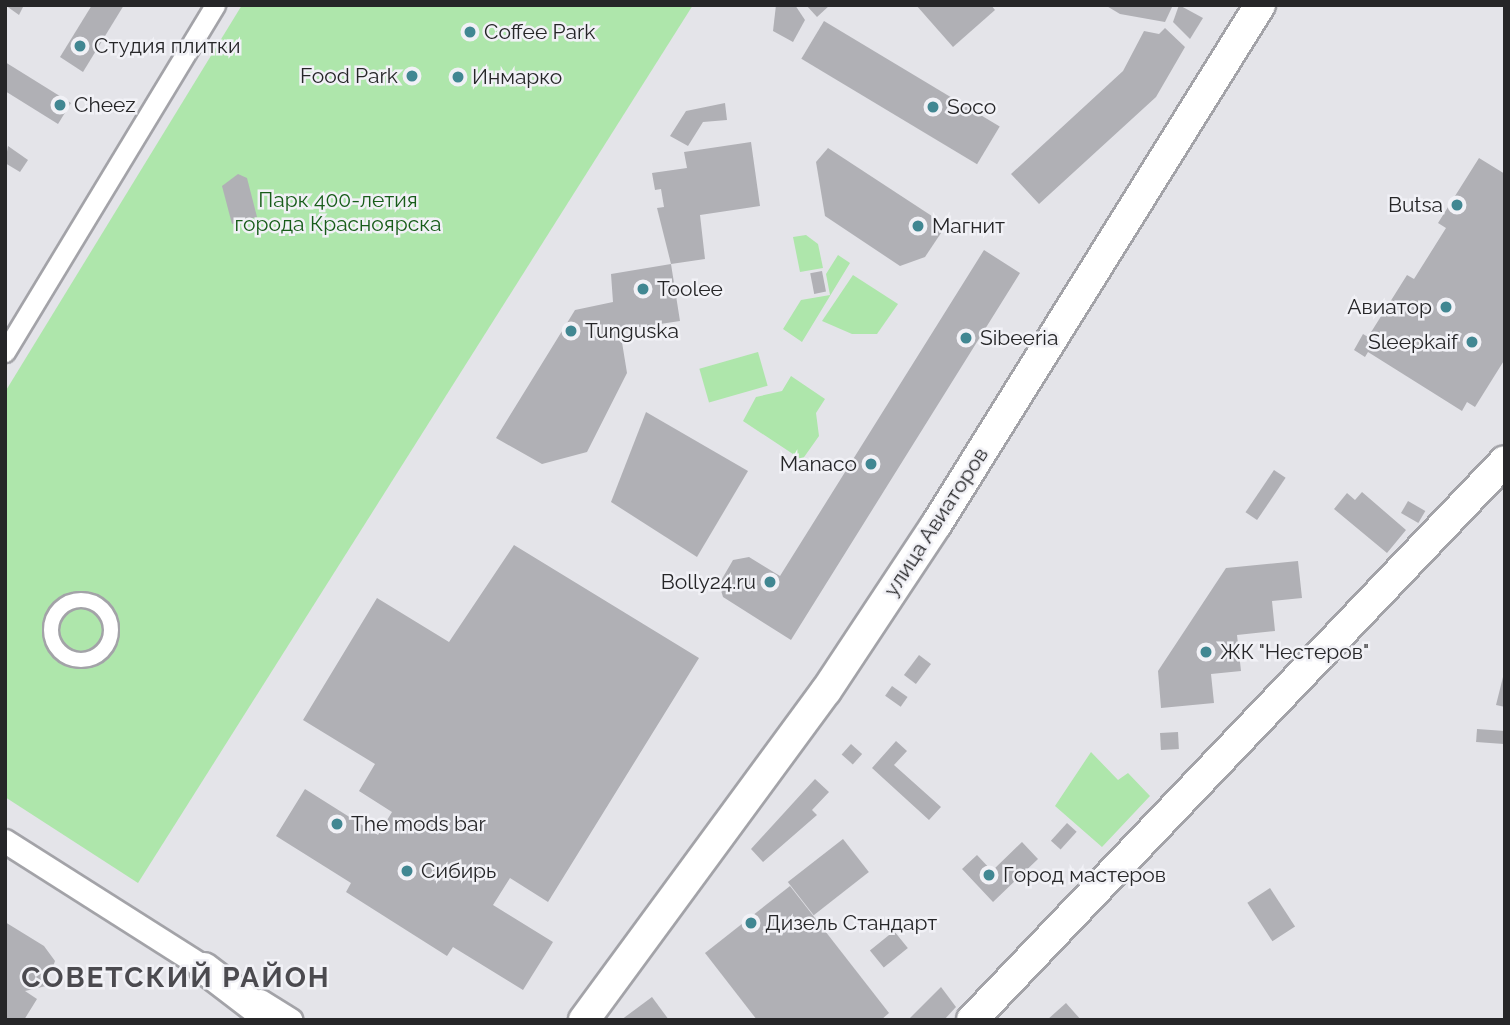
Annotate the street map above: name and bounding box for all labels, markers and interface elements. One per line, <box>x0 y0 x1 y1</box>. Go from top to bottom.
place label: Coffee Park <box>484 19 595 45</box>
marker: Coffee Park <box>462 24 478 40</box>
place label: Студия плитки <box>94 33 240 59</box>
marker: Студия плитки <box>72 38 88 54</box>
place label: Food Park <box>300 63 398 89</box>
place label: Инмарко <box>472 64 562 90</box>
marker: Food Park <box>404 68 420 84</box>
marker: Инмарко <box>450 69 466 85</box>
place label: Cheez <box>74 92 135 118</box>
place label: Soco <box>947 94 996 120</box>
marker: Cheez <box>52 97 68 113</box>
marker: Soco <box>925 99 941 115</box>
park label: Парк 400-летия города Красноярска <box>234 187 442 237</box>
place label: Butsa <box>1388 192 1443 218</box>
marker: Butsa <box>1449 197 1465 213</box>
place label: Магнит <box>932 213 1005 239</box>
marker: Магнит <box>910 218 926 234</box>
place label: Toolee <box>657 276 723 302</box>
marker: Toolee <box>635 281 651 297</box>
place label: Авиатор <box>1347 294 1432 320</box>
marker: Авиатор <box>1438 299 1454 315</box>
place label: Tunguska <box>585 318 679 344</box>
marker: Tunguska <box>563 323 579 339</box>
place label: Sibeeria <box>980 325 1058 351</box>
place label: Sleepkaif <box>1368 329 1458 355</box>
marker: Sibeeria <box>958 330 974 346</box>
marker: Sleepkaif <box>1464 334 1480 350</box>
street label: улица Авиаторов <box>878 443 994 601</box>
place label: Manaco <box>780 451 857 477</box>
marker: Manaco <box>863 456 879 472</box>
place label: Bolly24.ru <box>661 569 756 595</box>
marker: Bolly24.ru <box>762 574 778 590</box>
place label: ЖК "Нестеров" <box>1220 639 1370 665</box>
marker: ЖК "Нестеров" <box>1198 644 1214 660</box>
place label: The mods bar <box>351 811 486 837</box>
marker: The mods bar <box>329 816 345 832</box>
place label: Сибирь <box>421 858 496 884</box>
place label: Город мастеров <box>1003 862 1166 888</box>
marker: Сибирь <box>399 863 415 879</box>
marker: Город мастеров <box>981 867 997 883</box>
place label: Дизель Стандарт <box>765 910 937 936</box>
marker: Дизель Стандарт <box>743 915 759 931</box>
district label: СОВЕТСКИЙ РАЙОН <box>23 961 329 995</box>

